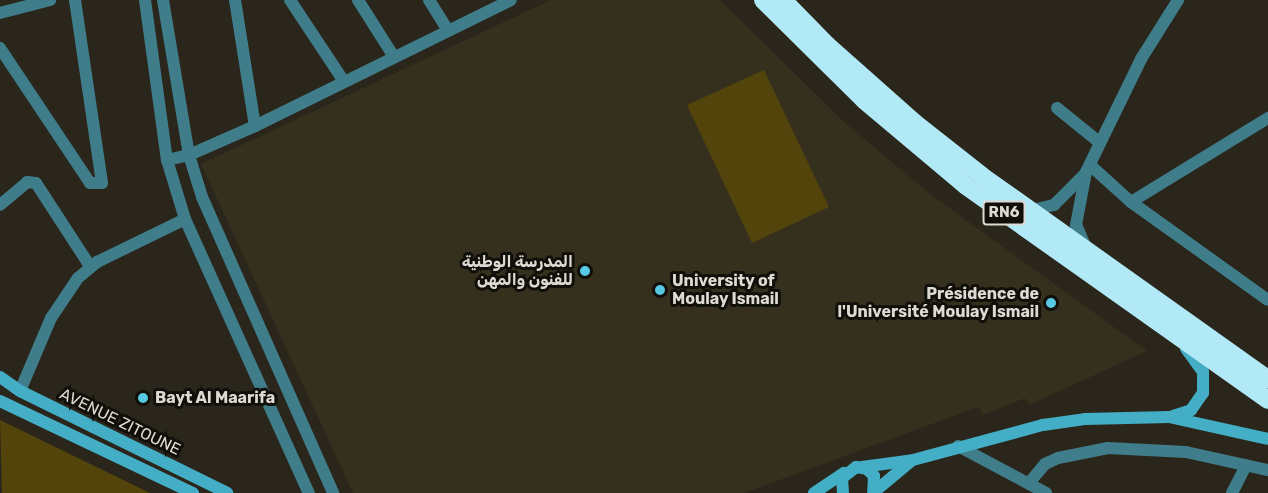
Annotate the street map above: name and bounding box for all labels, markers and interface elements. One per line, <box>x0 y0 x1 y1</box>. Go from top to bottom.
road number: RN6 <box>982 201 1026 225</box>
place label: المدرسة الوطنية للفنون والمهن <box>462 252 573 290</box>
marker: المدرسة الوطنية للفنون والمهن <box>578 264 592 278</box>
place label: University of Moulay Ismail <box>672 271 779 309</box>
marker: University of Moulay Ismail <box>653 283 667 297</box>
place label: Présidence de l'Université Moulay Ismail <box>837 284 1039 322</box>
marker: Présidence de l'Université Moulay Ismail <box>1044 296 1058 310</box>
street label: AVENUE ZITOUNE <box>57 384 183 460</box>
place label: Bayt Al Maarifa <box>155 388 276 408</box>
marker: Bayt Al Maarifa <box>136 391 150 405</box>

